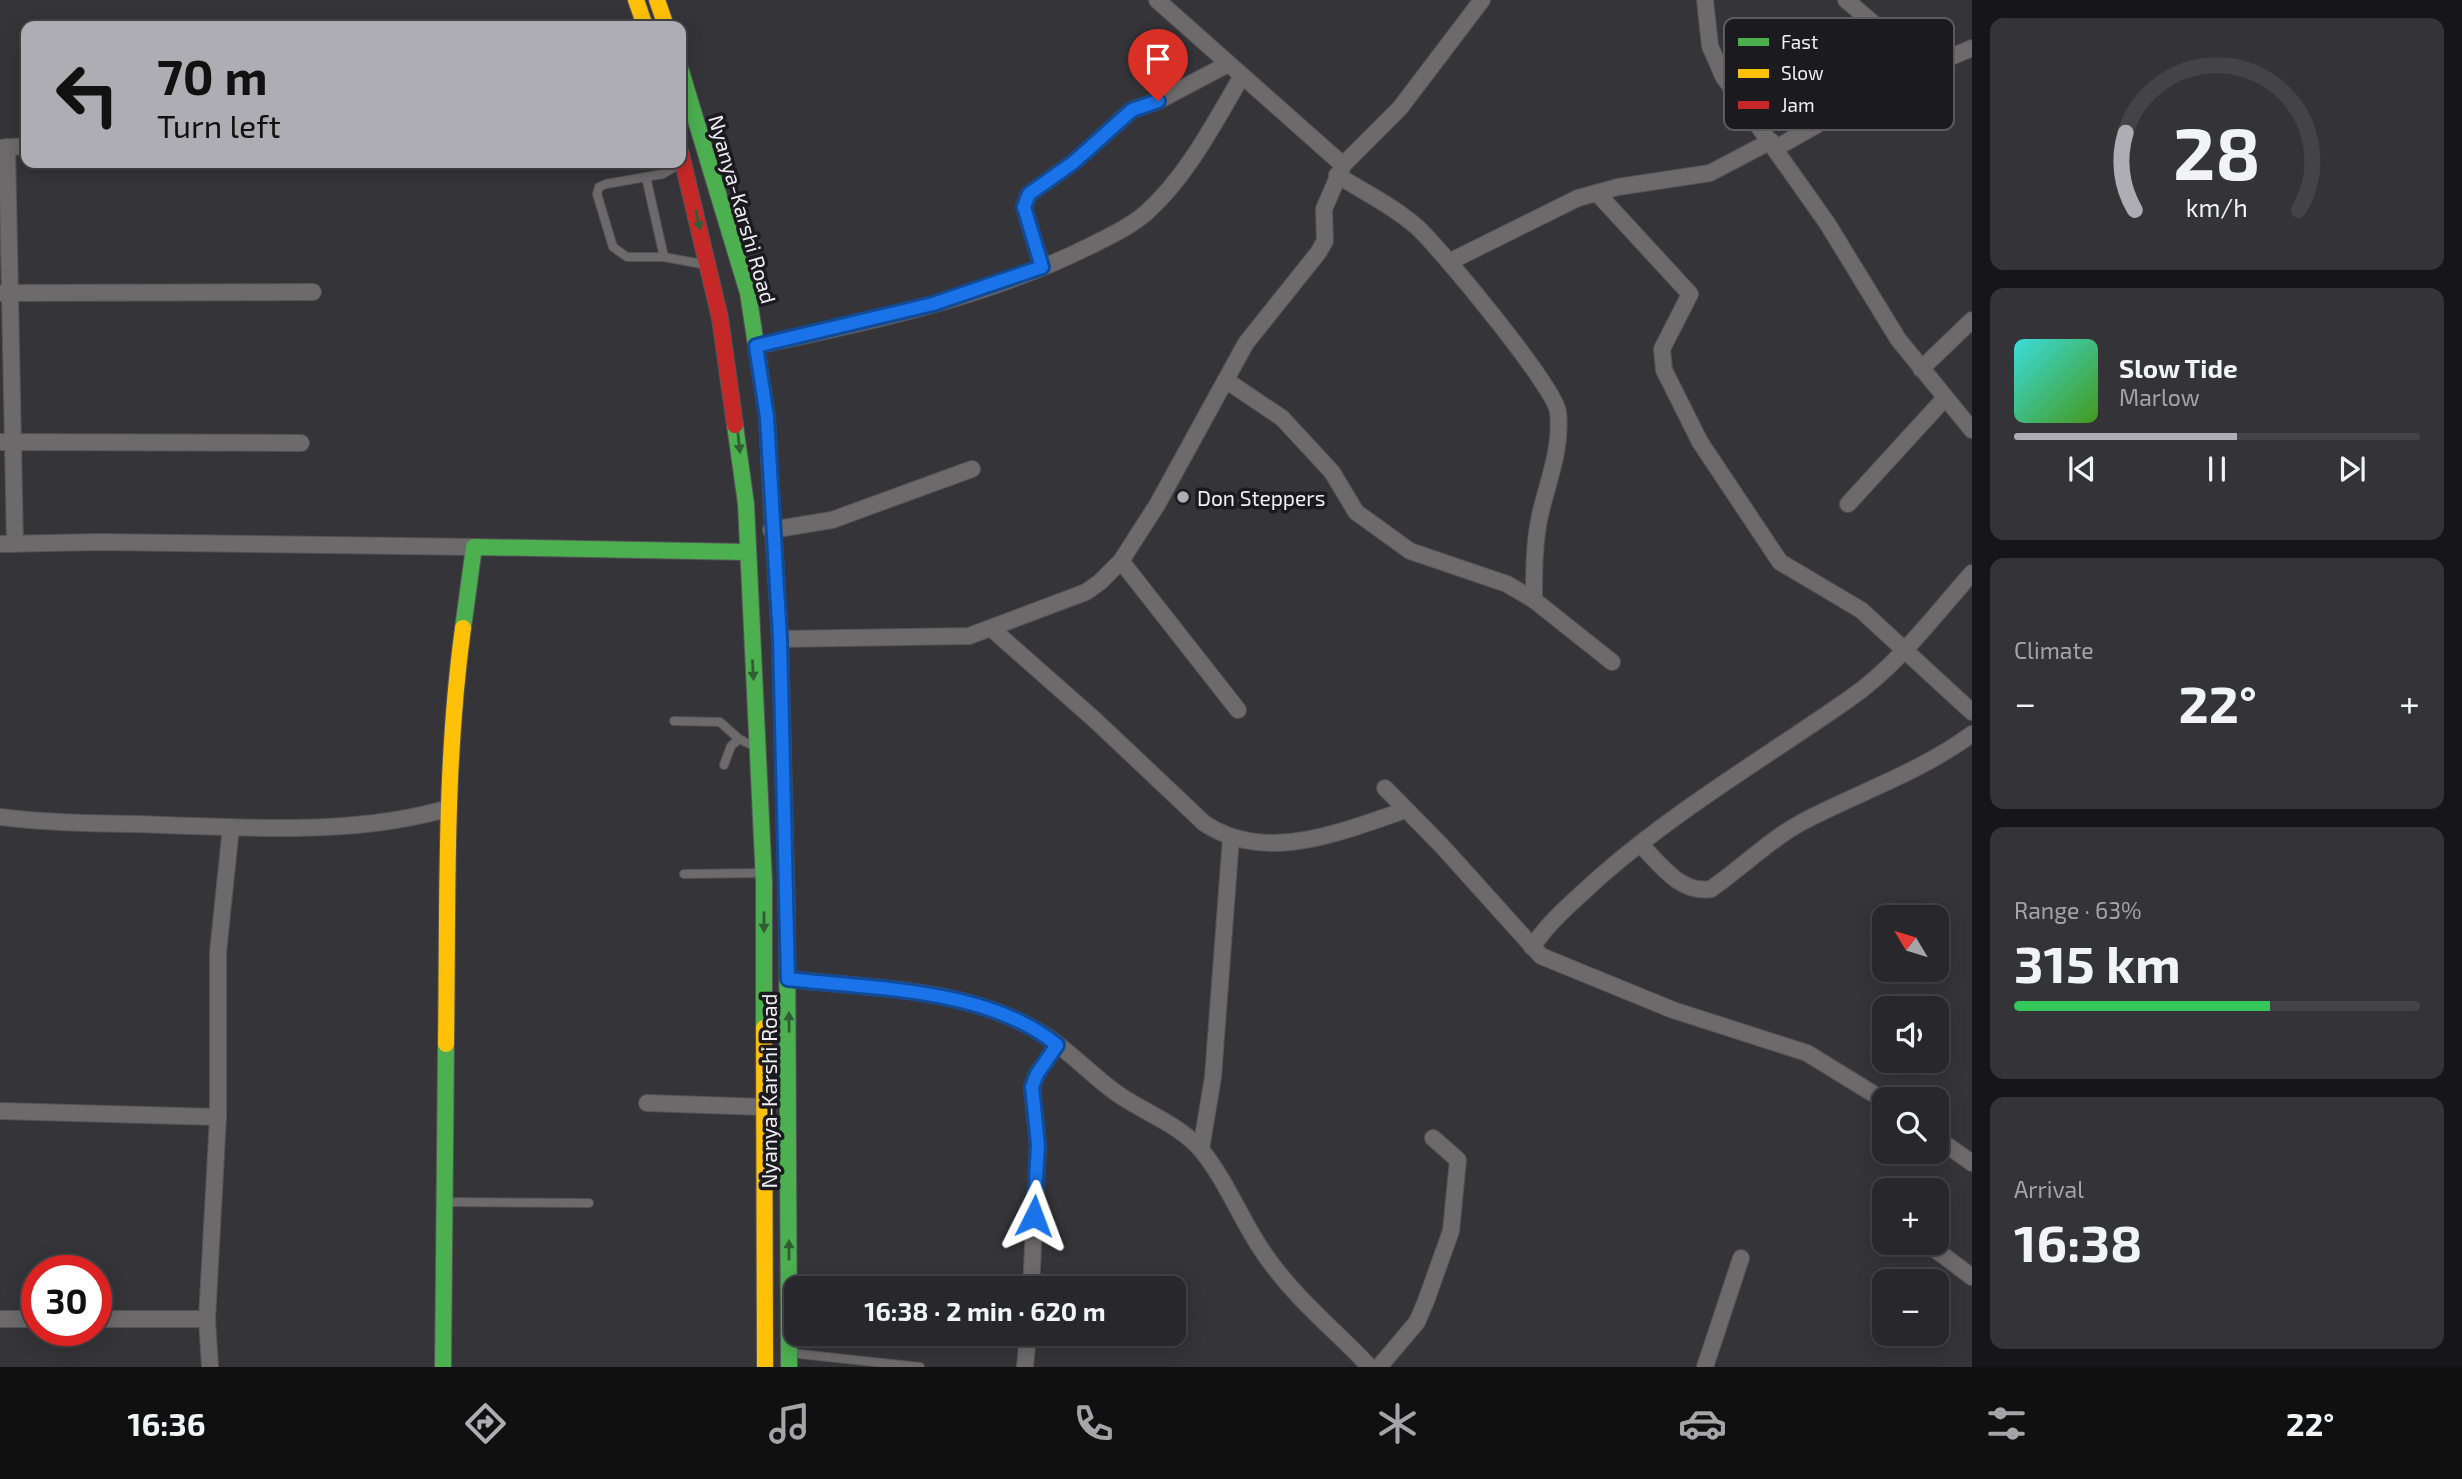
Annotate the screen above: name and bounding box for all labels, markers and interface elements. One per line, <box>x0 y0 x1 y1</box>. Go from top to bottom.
legend <box>1724 18 1954 130</box>
pin <box>1128 29 1188 101</box>
text: Fast <box>1781 30 1818 53</box>
icon: arrive <box>1139 40 1177 78</box>
text: 70 m <box>157 46 268 105</box>
icon: left <box>42 49 133 140</box>
text: Slow <box>1781 61 1824 84</box>
text: Jam <box>1781 93 1815 116</box>
text: Turn left <box>157 106 281 144</box>
text: 28 <box>2173 107 2261 195</box>
street label: Nyanya-Karshi Road <box>704 112 782 306</box>
text: km/h <box>2186 192 2248 222</box>
one-way arrow <box>692 209 703 231</box>
text: Slow Tide <box>2119 352 2238 383</box>
text: Marlow <box>2119 383 2200 411</box>
one-way arrow <box>734 433 745 455</box>
icon: previous <box>2063 450 2101 488</box>
icon: pause <box>2198 450 2236 488</box>
icon: next <box>2333 450 2371 488</box>
place label: Don Steppers <box>1197 485 1325 510</box>
marker: Don Steppers <box>1175 489 1191 505</box>
text: Climate <box>2014 636 2094 664</box>
one-way arrow <box>748 660 759 682</box>
text: 22° <box>2178 671 2257 733</box>
text: − <box>2014 679 2036 725</box>
text: + <box>2399 679 2420 725</box>
text: Range · 63% <box>2014 896 2142 924</box>
north arrow <box>1872 905 1950 982</box>
map controls <box>1872 905 1949 1346</box>
one-way arrow <box>758 911 770 933</box>
text: 315 km <box>2014 931 2181 993</box>
street label: Nyanya-Karshi Road <box>756 994 781 1188</box>
button: sound <box>1872 996 1949 1073</box>
one-way arrow <box>783 1011 795 1033</box>
button: search <box>1872 1087 1949 1164</box>
text: Arrival <box>2014 1175 2084 1203</box>
button: + <box>1872 1178 1949 1255</box>
position arrow <box>997 1179 1071 1253</box>
text: 16:38 <box>2014 1210 2142 1272</box>
one-way arrow <box>783 1239 795 1261</box>
speed limit sign: 30 <box>21 1255 112 1346</box>
button: − <box>1872 1269 1949 1346</box>
text: 16:38 · 2 min · 620 m <box>864 1295 1106 1326</box>
icon: directions <box>461 1399 510 1448</box>
icon: music <box>765 1399 814 1448</box>
icon: phone <box>1069 1399 1118 1448</box>
icon: climate <box>1373 1399 1422 1448</box>
icon: car <box>1678 1399 1727 1448</box>
icon: filters <box>1982 1399 2031 1448</box>
text: 16:36 <box>128 1404 206 1442</box>
text: 22° <box>2286 1404 2334 1442</box>

